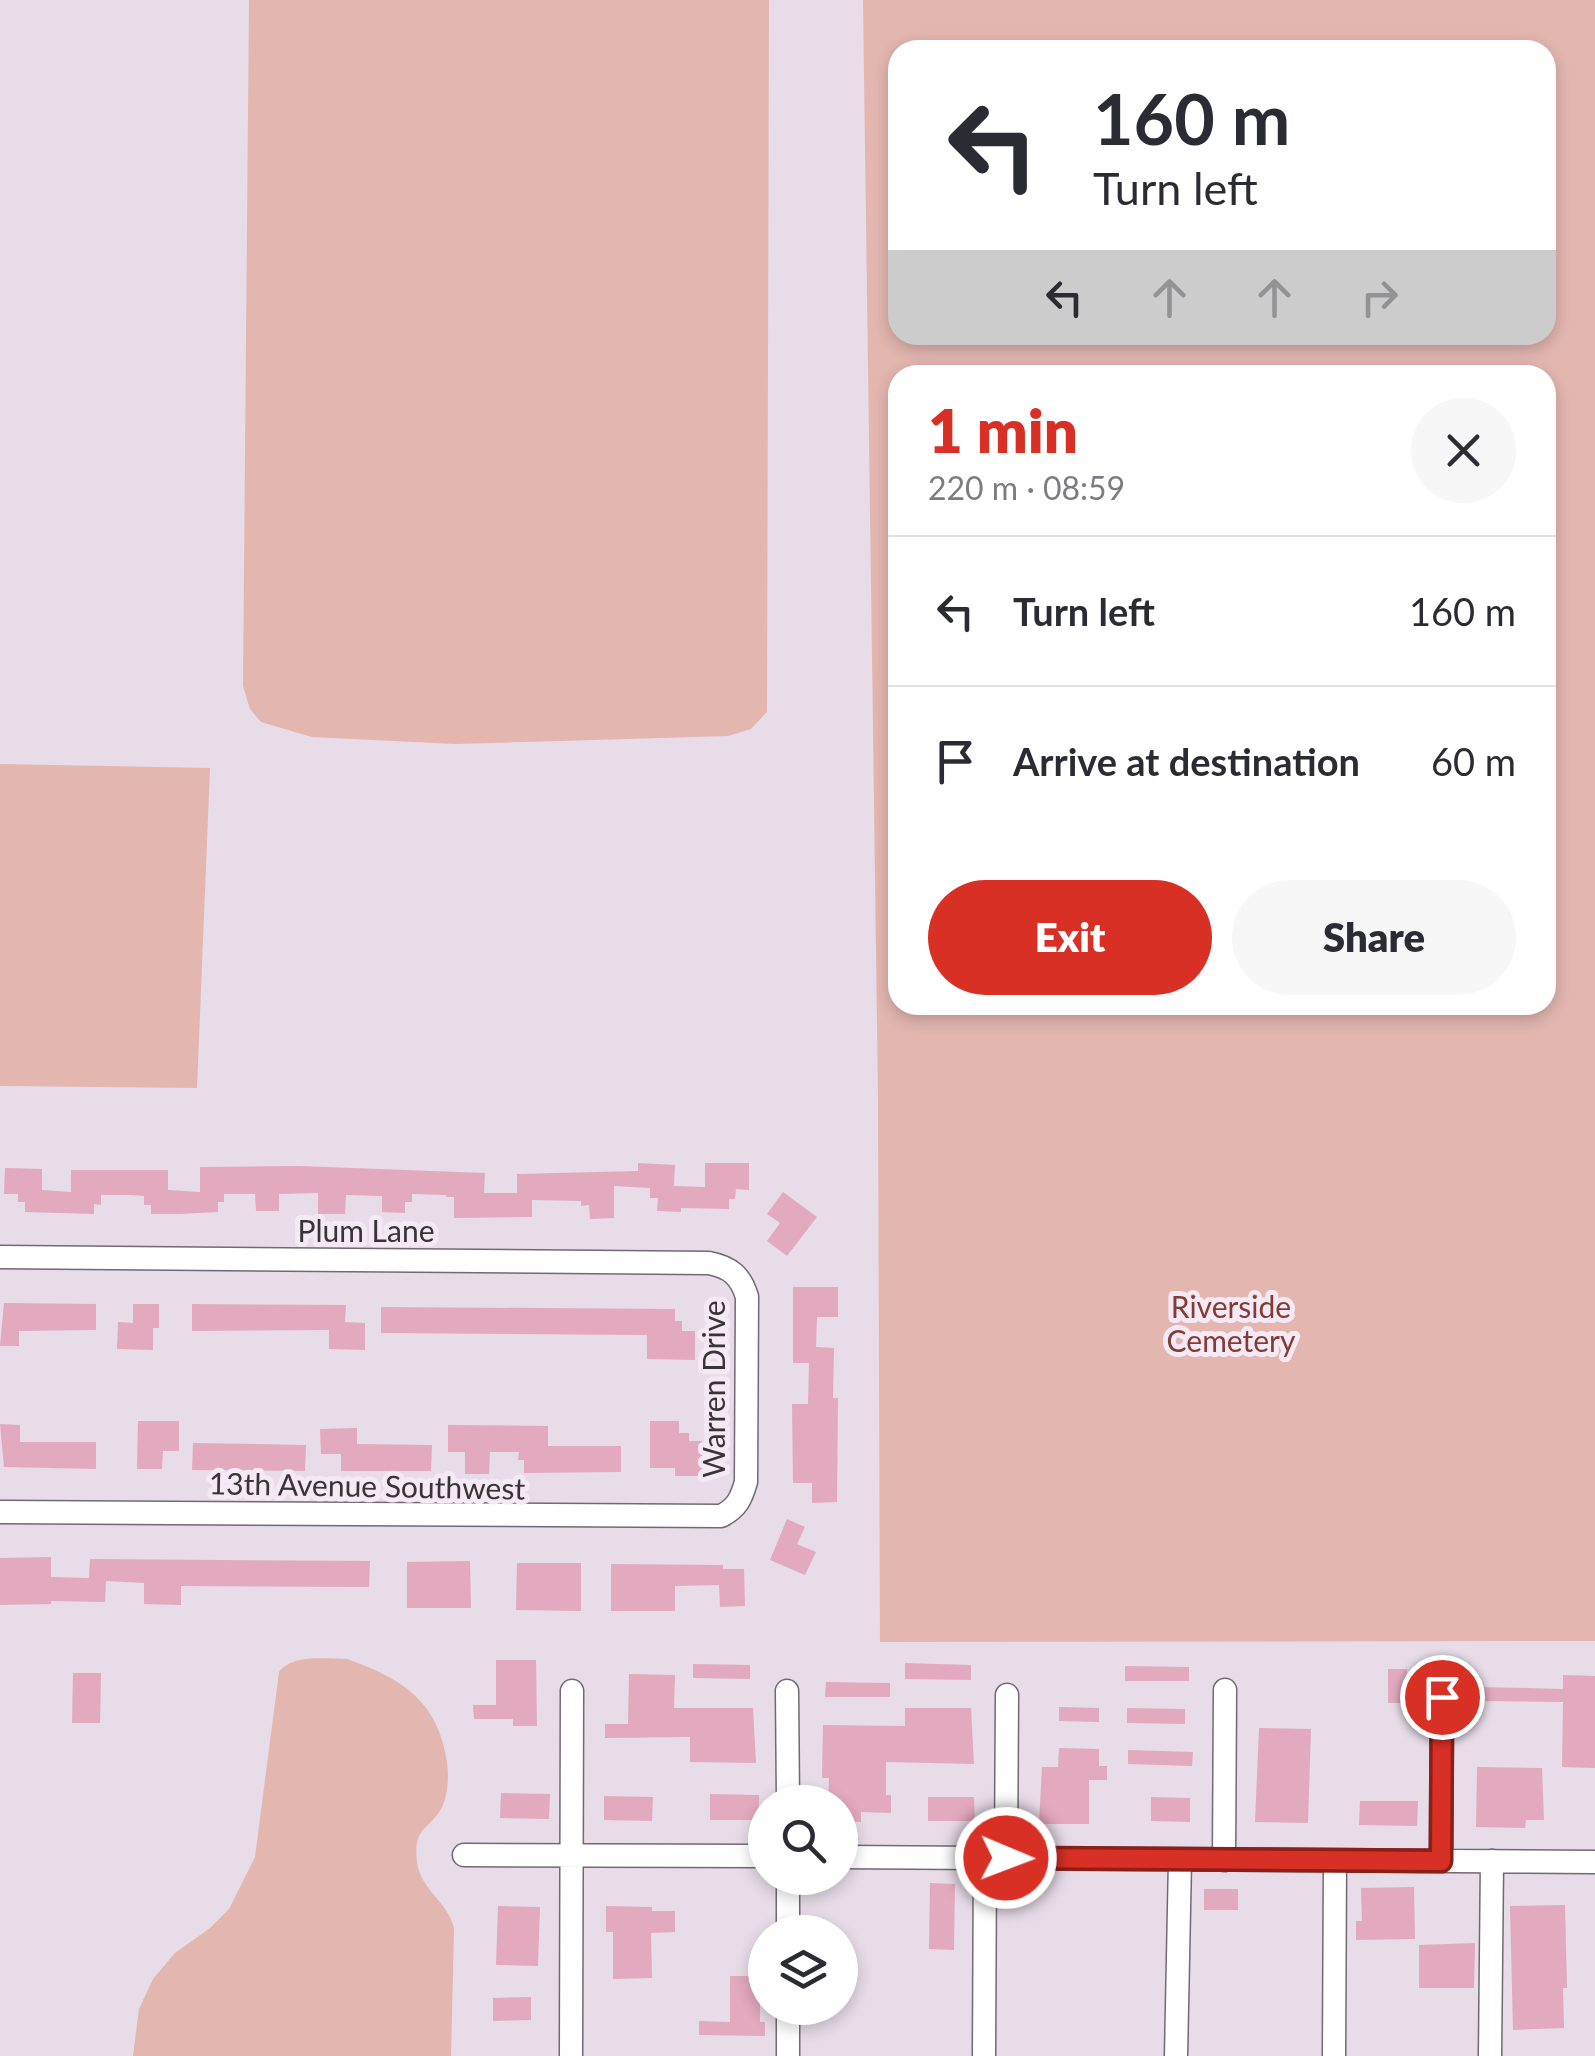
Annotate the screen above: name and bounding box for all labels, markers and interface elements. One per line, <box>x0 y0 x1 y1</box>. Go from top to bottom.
text: 160 m <box>1093 76 1290 160</box>
icon: left <box>928 80 1058 210</box>
text: Turn left <box>1093 161 1258 215</box>
icon: left <box>1037 270 1092 325</box>
icon: ahead <box>1142 270 1197 325</box>
icon: ahead <box>1247 270 1302 325</box>
icon: right <box>1352 270 1407 325</box>
text: 1 min <box>928 394 1078 466</box>
button: close <box>1411 398 1516 503</box>
text: 220 m · 08:59 <box>928 468 1125 507</box>
icon: left <box>928 584 983 639</box>
text: Turn left <box>1013 588 1155 634</box>
text: 160 m <box>1409 588 1516 634</box>
icon: arrive <box>928 734 983 789</box>
text: Arrive at destination <box>1013 738 1360 784</box>
text: 60 m <box>1431 738 1516 784</box>
button: Exit <box>928 880 1212 995</box>
button: Share <box>1232 880 1516 995</box>
street label: Plum Lane <box>298 1212 434 1248</box>
park label: Riverside Cemetery <box>1167 1288 1296 1358</box>
street label: Warren Drive <box>695 1300 731 1478</box>
street label: 13th Avenue Southwest <box>209 1464 526 1506</box>
pin <box>1400 1655 1485 1740</box>
icon: arrive <box>1415 1670 1470 1725</box>
map controls <box>748 1785 858 2025</box>
button: search <box>748 1785 858 1895</box>
position arrow <box>954 1806 1058 1910</box>
button: layers <box>748 1915 858 2025</box>

